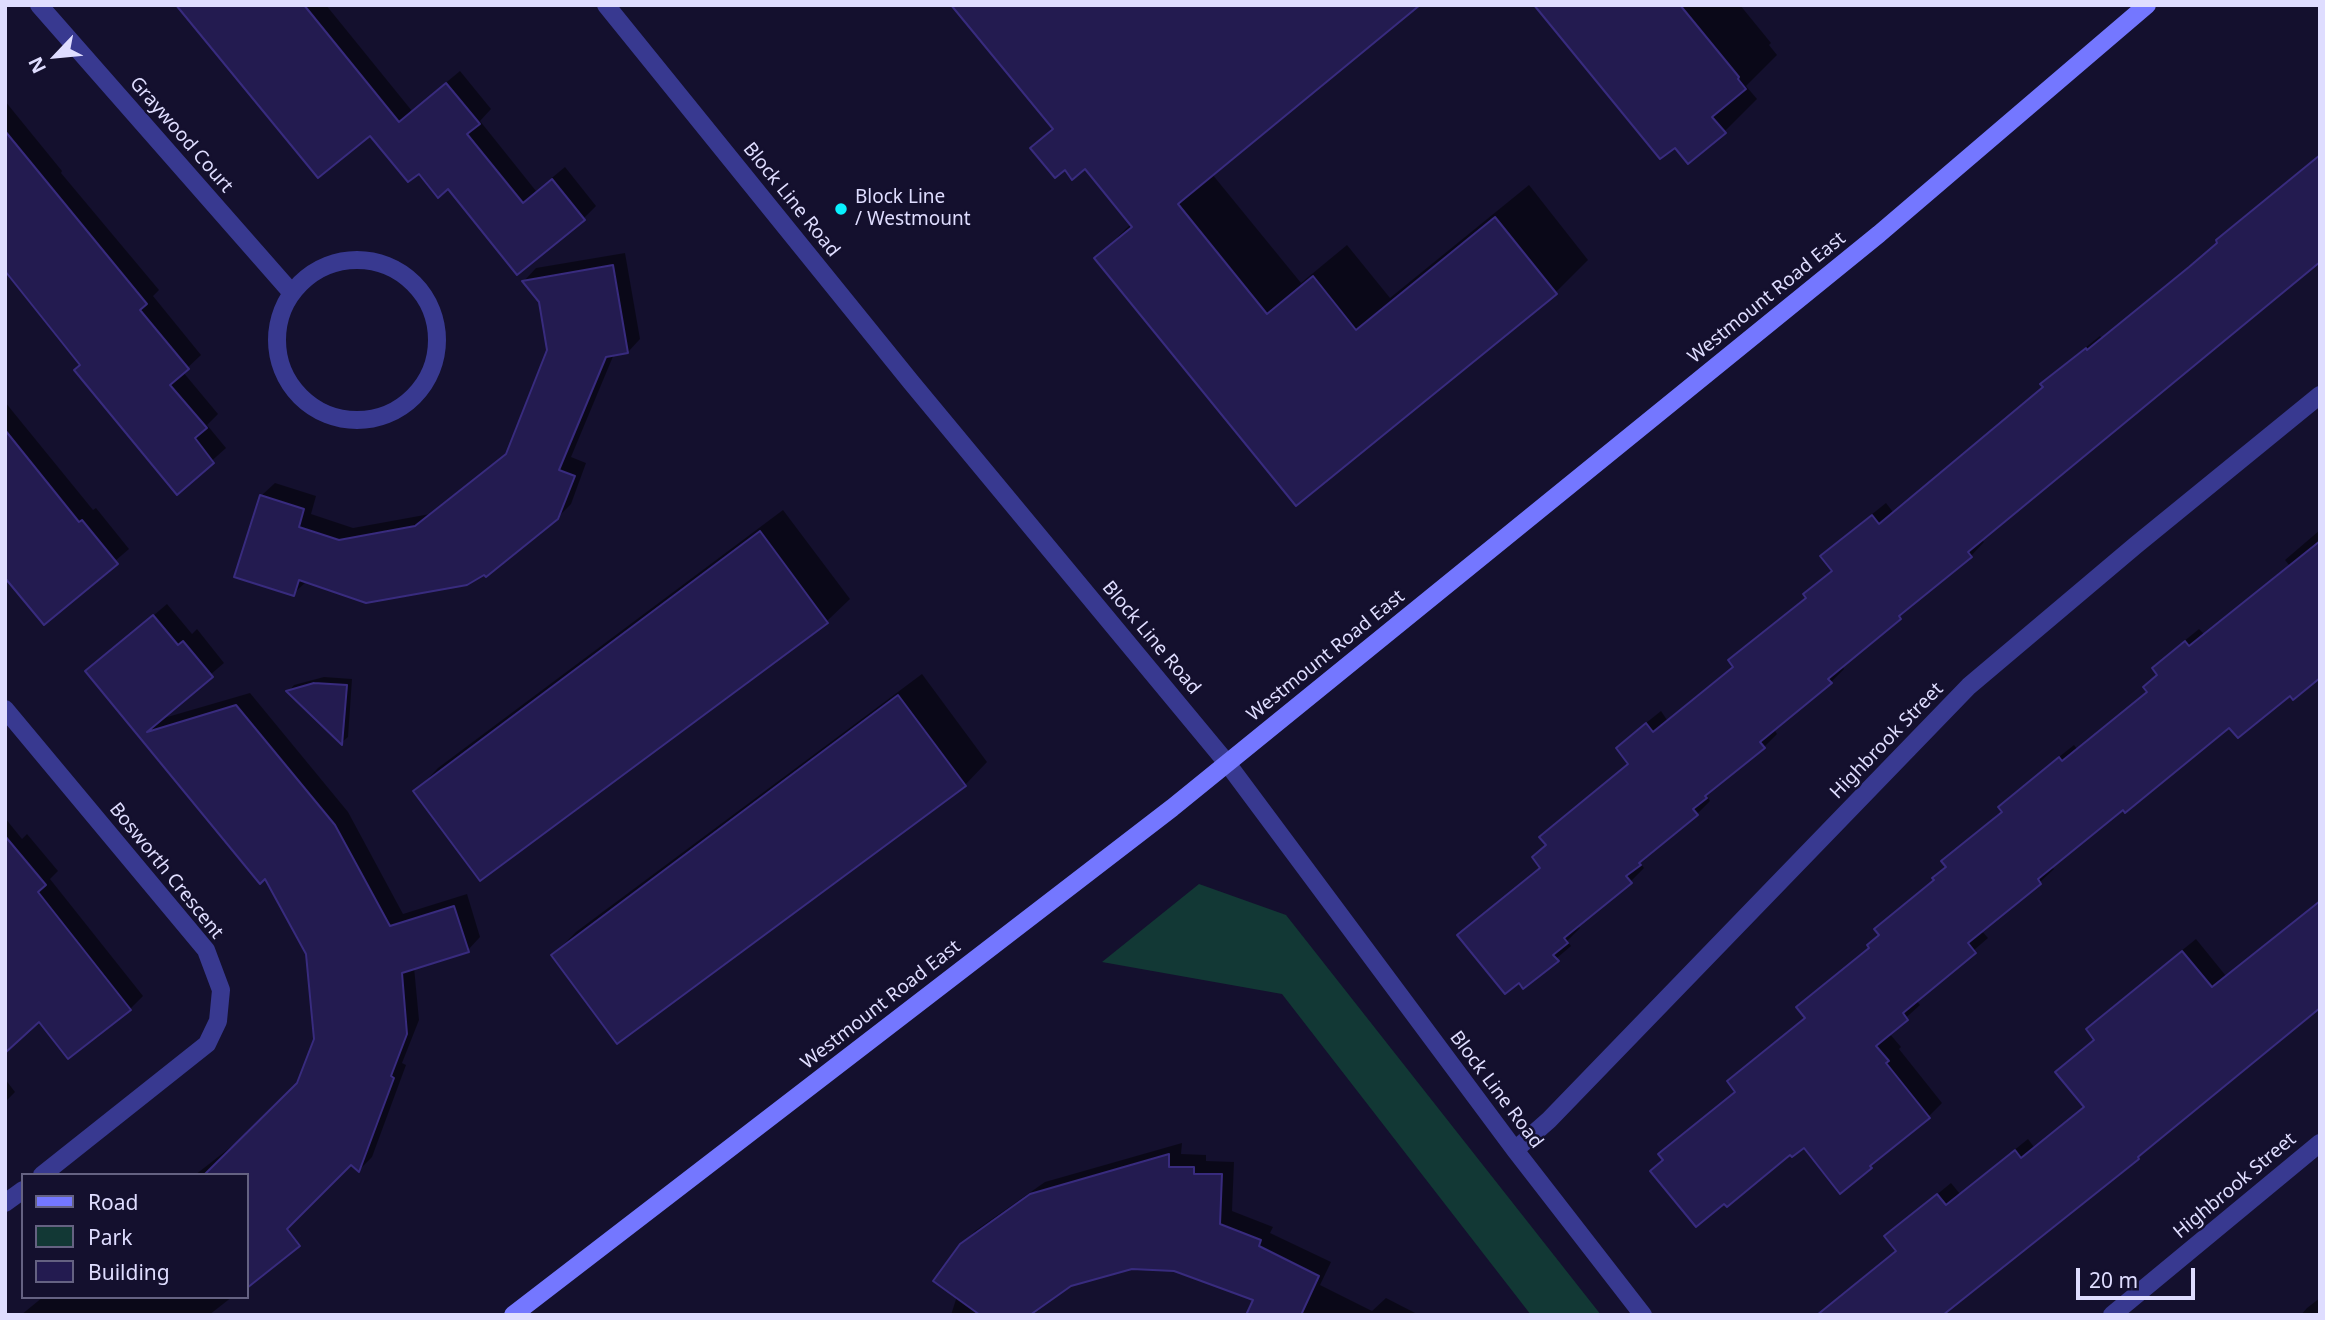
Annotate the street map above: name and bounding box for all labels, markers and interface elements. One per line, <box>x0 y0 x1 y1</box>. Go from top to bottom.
north arrow <box>21 21 91 91</box>
text: N <box>22 53 52 78</box>
street label: Graywood Court <box>124 72 238 198</box>
street label: Block Line Road <box>738 138 844 262</box>
place label: Block Line / Westmount <box>855 187 971 231</box>
marker: Block Line / Westmount <box>833 201 849 217</box>
street label: Westmount Road East <box>1684 227 1850 369</box>
street label: Block Line Road <box>1097 577 1205 699</box>
street label: Westmount Road East <box>1243 585 1409 727</box>
street label: Highbrook Street <box>1826 678 1948 804</box>
street label: Bosworth Crescent <box>104 798 228 944</box>
street label: Westmount Road East <box>797 936 965 1074</box>
street label: Block Line Road <box>1445 1027 1547 1153</box>
street label: Highbrook Street <box>2169 1128 2301 1244</box>
legend <box>21 1173 248 1299</box>
text: Road <box>88 1188 138 1216</box>
text: Park <box>88 1223 132 1251</box>
scale bar <box>2080 1254 2199 1298</box>
text: Building <box>88 1258 170 1286</box>
text: 20 m <box>2089 1266 2138 1294</box>

